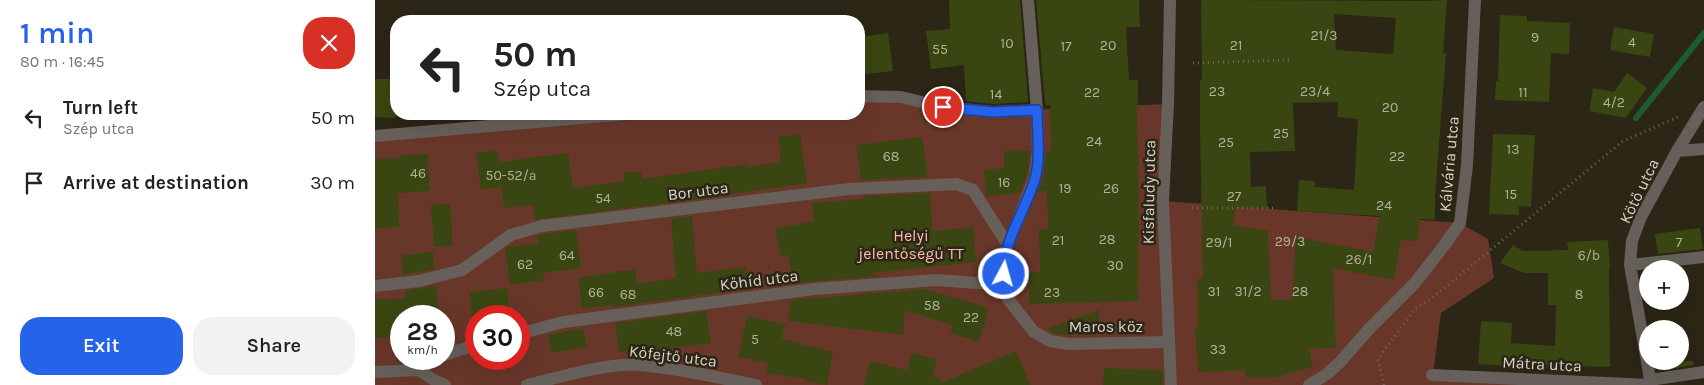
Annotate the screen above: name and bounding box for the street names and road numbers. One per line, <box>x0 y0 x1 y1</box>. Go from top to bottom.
street label: Kálvária utca <box>1435 115 1463 213</box>
street label: Kisfaludy utca <box>1139 140 1159 244</box>
street label: Kötő utca <box>1615 155 1663 227</box>
street label: Bor utca <box>667 178 729 204</box>
street label: Kőhíd utca <box>719 266 799 294</box>
street label: Maros köz <box>1069 317 1143 336</box>
street label: Kőfejtő utca <box>628 341 718 371</box>
street label: Mátra utca <box>1502 352 1582 376</box>

